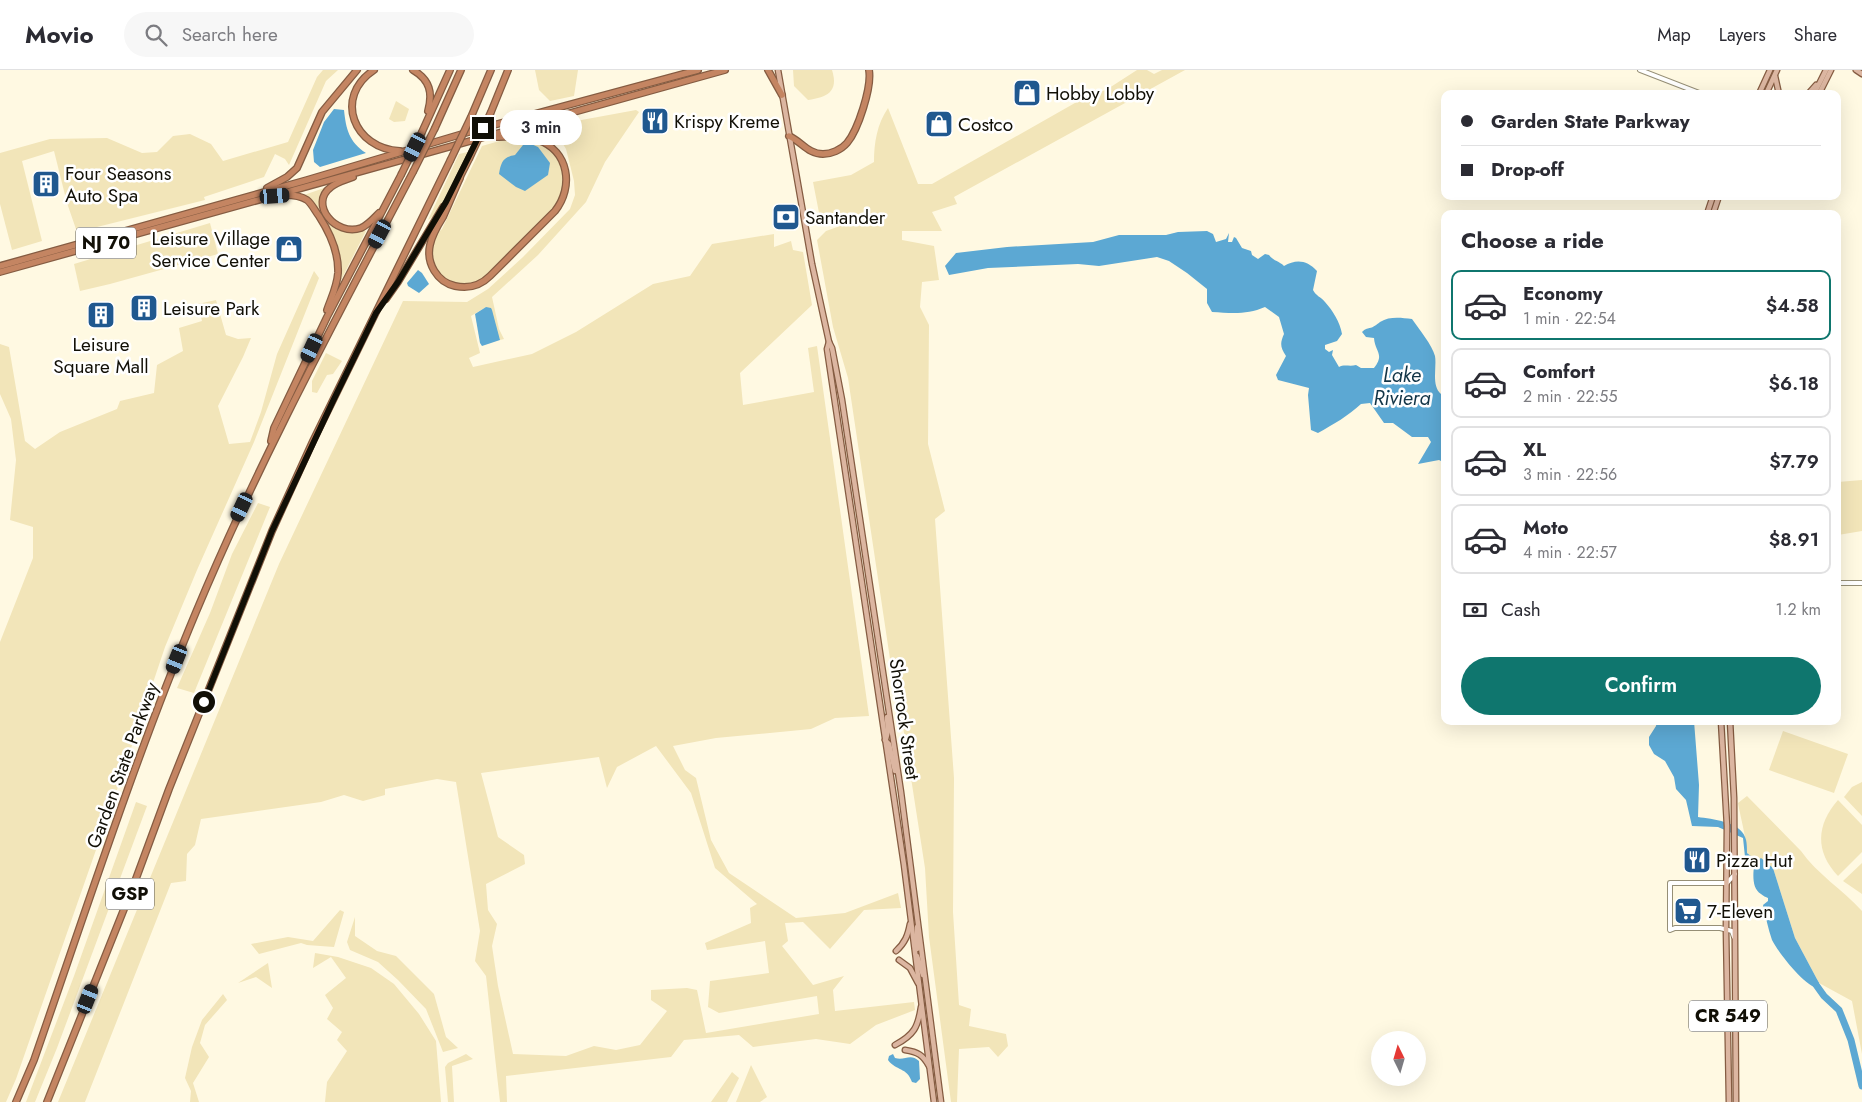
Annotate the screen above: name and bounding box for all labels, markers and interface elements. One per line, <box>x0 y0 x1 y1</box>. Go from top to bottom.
search box <box>124 12 474 57</box>
text: Movio <box>25 17 94 52</box>
icon: search <box>142 21 170 49</box>
text: Search here <box>182 21 278 48</box>
text: Map <box>1657 22 1691 48</box>
text: Layers <box>1719 22 1766 48</box>
text: Share <box>1794 22 1837 48</box>
shop icon: Hobby Lobby <box>1012 78 1042 108</box>
place label: Hobby Lobby <box>1046 80 1155 107</box>
restaurant icon: Krispy Kreme <box>640 106 670 136</box>
place label: Krispy Kreme <box>674 108 780 135</box>
text: Garden State Parkway <box>1491 108 1690 135</box>
shop icon: Costco <box>924 109 954 139</box>
callout: 3 min <box>500 110 583 146</box>
place label: Costco <box>958 111 1013 138</box>
text: 3 min <box>521 116 561 139</box>
route end <box>472 117 494 139</box>
car <box>401 130 428 164</box>
text: Drop-off <box>1491 156 1564 183</box>
place label: Four Seasons Auto Spa <box>65 160 172 209</box>
building icon: Four Seasons Auto Spa <box>31 169 61 199</box>
car <box>259 187 290 205</box>
bank icon: Santander <box>771 202 801 232</box>
place label: Santander <box>805 204 886 231</box>
car <box>366 217 393 251</box>
text: Choose a ride <box>1461 224 1604 256</box>
place label: Leisure Village Service Center <box>151 225 270 274</box>
road number: NJ 70 <box>76 228 136 258</box>
shop icon: Leisure Village Service Center <box>274 234 304 264</box>
text: Economy <box>1523 280 1603 307</box>
icon: car <box>1463 283 1508 328</box>
text: $4.58 <box>1766 292 1819 319</box>
building icon: Leisure Park <box>129 293 159 323</box>
place label: Leisure Park <box>163 295 260 322</box>
building icon: Leisure Square Mall <box>86 300 116 330</box>
text: 1 min · 22:54 <box>1523 307 1616 330</box>
place label: Leisure Square Mall <box>53 331 149 380</box>
car <box>298 331 325 365</box>
text: Comfort <box>1523 358 1595 385</box>
water label: Lake Riviera <box>1373 361 1431 413</box>
icon: car <box>1463 361 1508 406</box>
text: $6.18 <box>1769 370 1819 397</box>
text: 2 min · 22:55 <box>1523 385 1617 408</box>
text: XL <box>1523 436 1546 463</box>
icon: car <box>1463 439 1508 484</box>
text: $7.79 <box>1769 448 1819 475</box>
text: 3 min · 22:56 <box>1523 463 1617 486</box>
car <box>228 490 255 524</box>
text: Moto <box>1523 514 1568 541</box>
icon: car <box>1463 517 1508 562</box>
text: $8.91 <box>1769 526 1819 553</box>
text: 4 min · 22:57 <box>1523 541 1617 564</box>
icon: cash <box>1461 596 1489 624</box>
text: Cash <box>1501 596 1541 623</box>
text: 1.2 km <box>1776 598 1821 621</box>
car <box>164 642 189 676</box>
street label: Shorrock Street <box>883 657 926 782</box>
button: Confirm <box>1461 657 1821 715</box>
street label: Garden State Parkway <box>80 678 165 852</box>
route start <box>193 691 215 713</box>
restaurant icon: Pizza Hut <box>1682 845 1712 875</box>
place label: Pizza Hut <box>1716 847 1793 874</box>
road number: GSP <box>106 879 154 910</box>
supermarket icon: 7-Eleven <box>1673 896 1703 926</box>
place label: 7-Eleven <box>1707 898 1773 925</box>
car <box>75 982 100 1016</box>
road number: CR 549 <box>1689 1000 1767 1031</box>
north arrow <box>1371 1031 1426 1086</box>
map controls <box>1371 1031 1426 1086</box>

